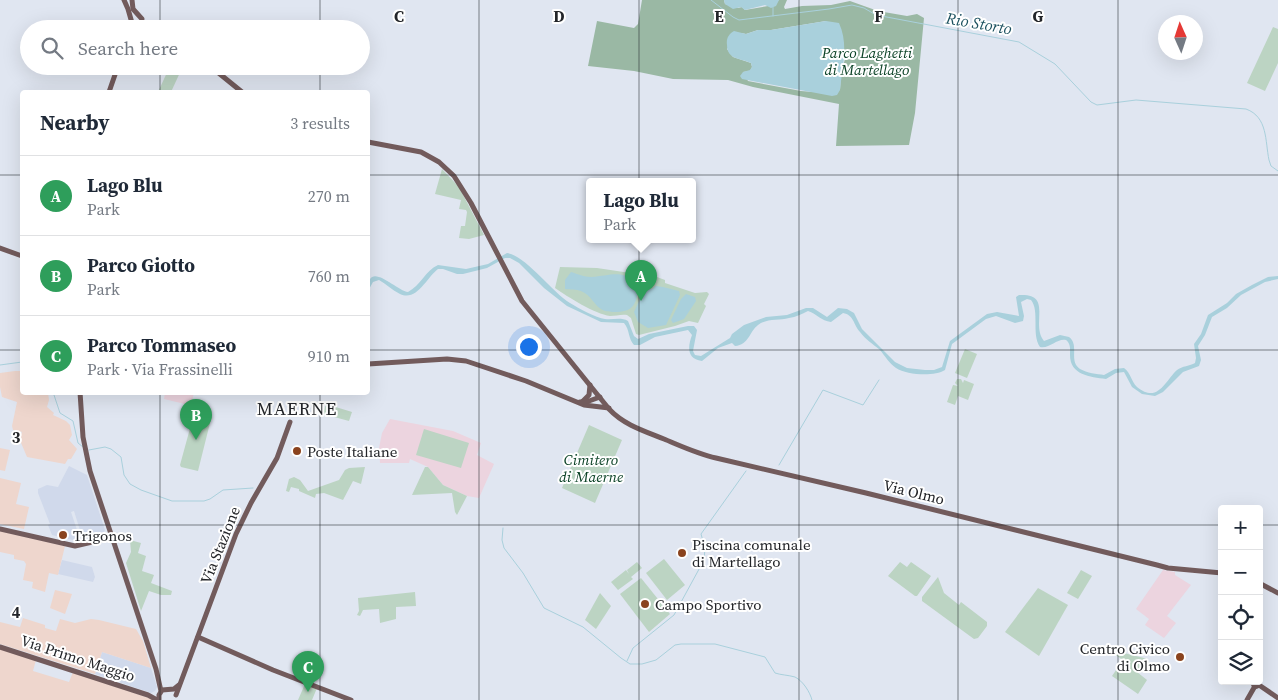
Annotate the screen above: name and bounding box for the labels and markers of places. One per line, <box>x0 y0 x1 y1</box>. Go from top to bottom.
pin: A <box>625 260 657 301</box>
pin: B <box>180 399 212 440</box>
place label: Poste Italiane <box>307 441 398 462</box>
marker: Poste Italiane <box>291 445 303 457</box>
place label: Trigonos <box>73 525 132 546</box>
marker: Trigonos <box>57 529 69 541</box>
place label: Piscina comunale di Martellago <box>692 534 811 572</box>
marker: Piscina comunale di Martellago <box>676 547 688 559</box>
place label: Campo Sportivo <box>655 594 762 615</box>
marker: Campo Sportivo <box>639 598 651 610</box>
place label: Centro Civico di Olmo <box>1080 638 1170 676</box>
pin: C <box>292 651 324 692</box>
marker: Centro Civico di Olmo <box>1174 651 1186 663</box>

